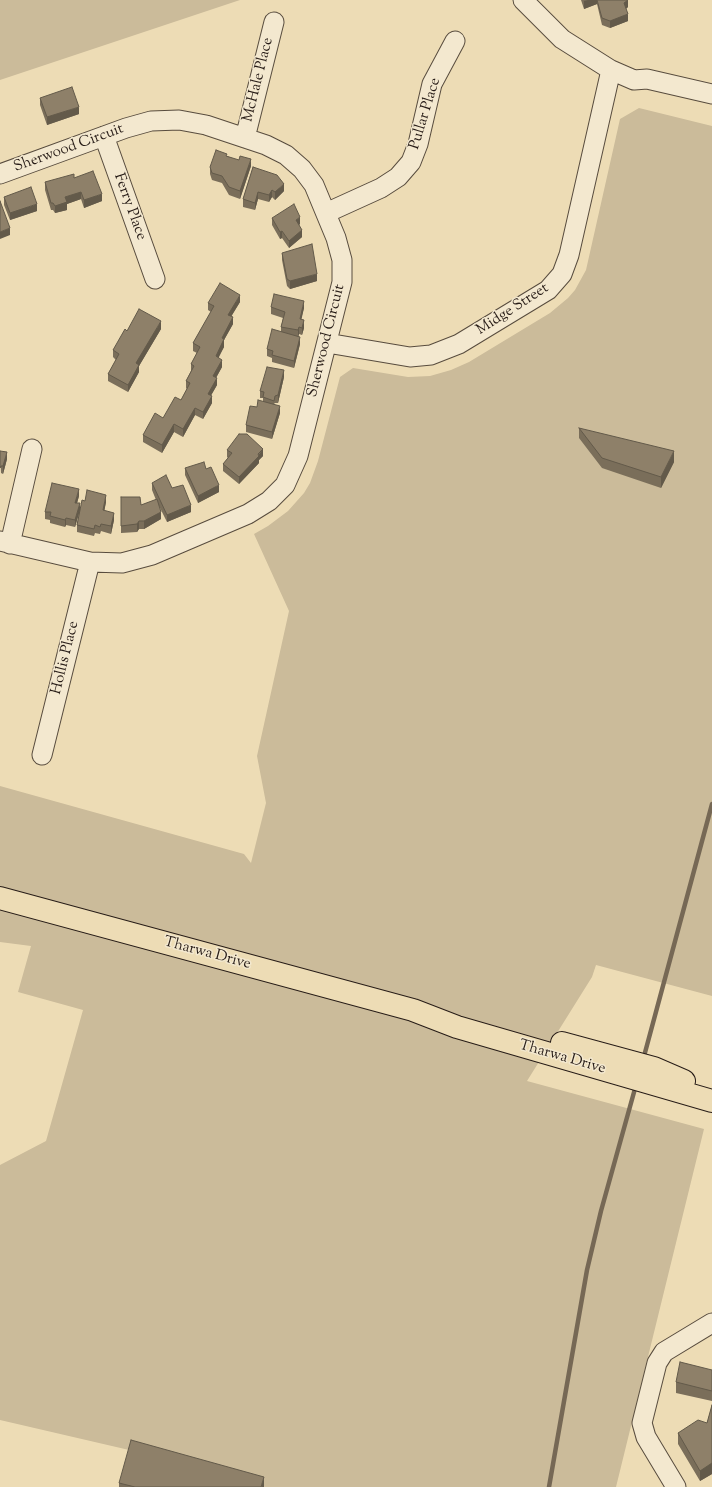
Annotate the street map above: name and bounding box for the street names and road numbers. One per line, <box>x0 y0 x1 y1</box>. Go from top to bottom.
street label: McHale Place <box>240 36 278 124</box>
street label: Pullar Place <box>407 76 445 152</box>
street label: Sherwood Circuit <box>12 121 126 177</box>
street label: Ferry Place <box>109 171 149 243</box>
street label: Midge Street <box>474 280 552 340</box>
street label: Sherwood Circuit <box>304 283 350 399</box>
street label: Hollis Place <box>48 620 84 696</box>
street label: Tharwa Drive <box>162 934 252 974</box>
street label: Tharwa Drive <box>517 1037 607 1079</box>

